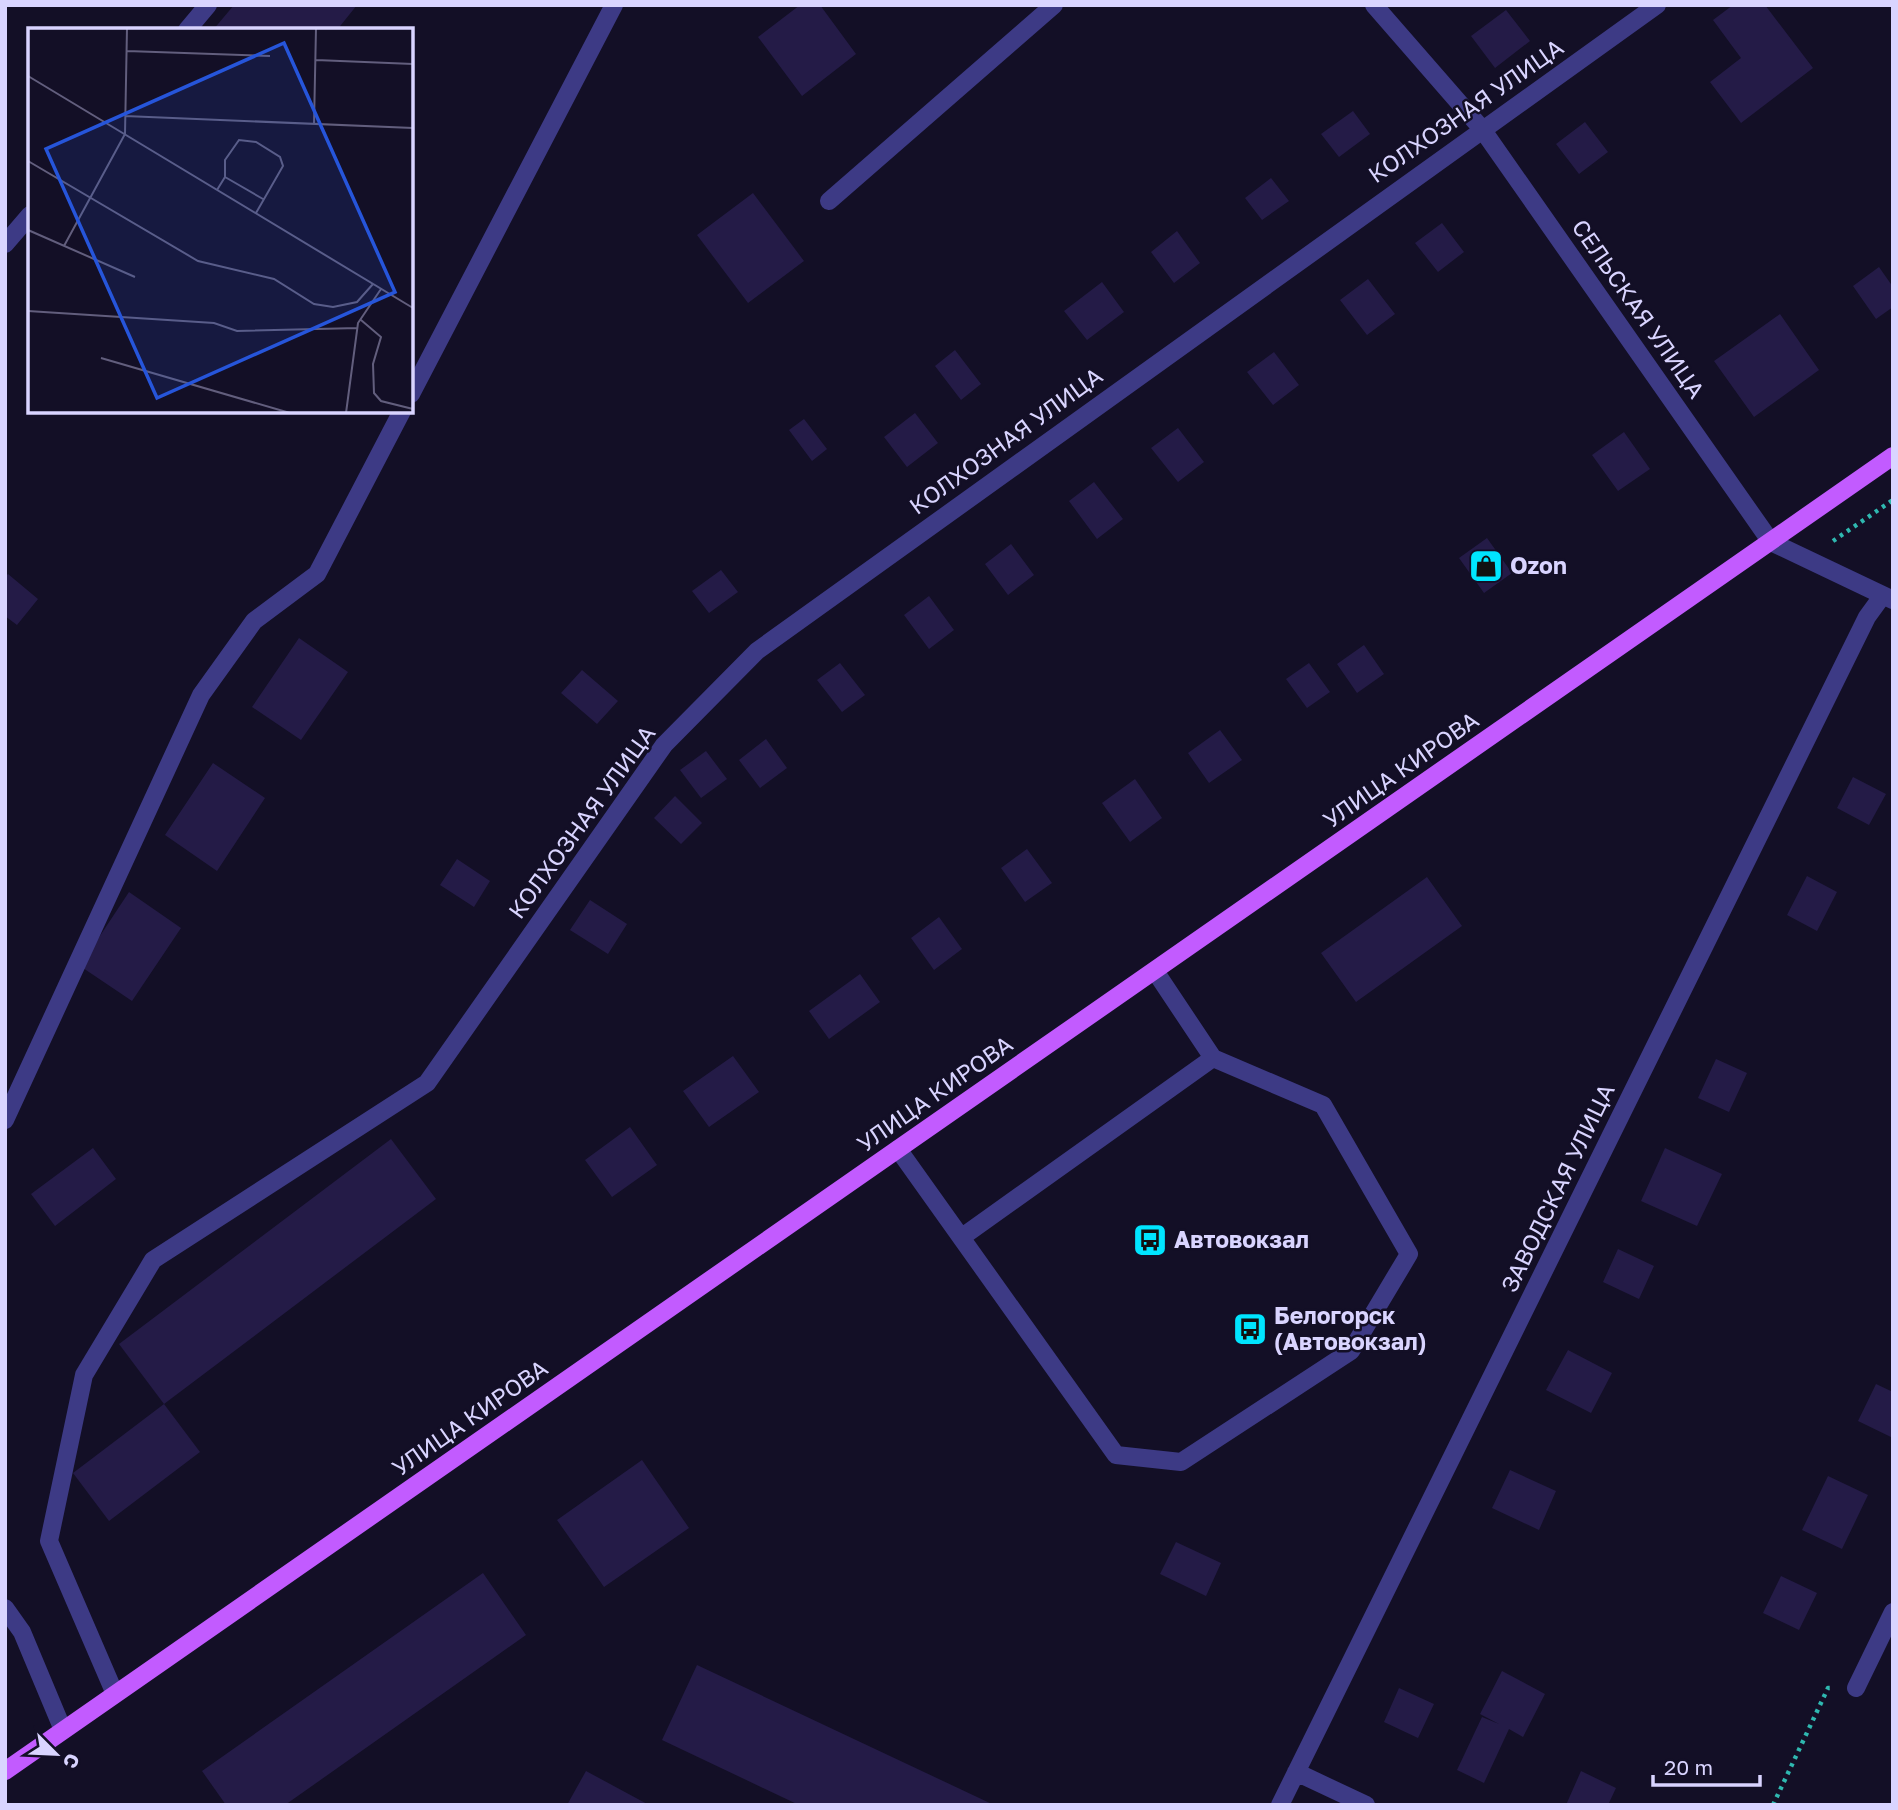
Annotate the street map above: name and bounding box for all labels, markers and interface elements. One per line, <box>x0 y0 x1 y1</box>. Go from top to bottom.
inset map <box>28 28 413 413</box>
street label: КОЛХОЗНАЯ УЛИЦА <box>1363 32 1568 188</box>
street label: СЕЛЬСКАЯ УЛИЦА <box>1567 214 1711 403</box>
street label: КОЛХОЗНАЯ УЛИЦА <box>903 361 1107 520</box>
shop icon: Ozon <box>1467 547 1505 585</box>
place label: Ozon <box>1510 551 1567 579</box>
street label: УЛИЦА КИРОВА <box>1317 705 1484 833</box>
street label: КОЛХОЗНАЯ УЛИЦА <box>502 719 661 923</box>
street label: УЛИЦА КИРОВА <box>851 1029 1018 1157</box>
street label: ЗАВОДСКАЯ УЛИЦА <box>1494 1079 1620 1296</box>
bus stop icon: Автовокзал <box>1131 1221 1169 1259</box>
place label: Автовокзал <box>1174 1225 1309 1253</box>
place label: Белогорск (Автовокзал) <box>1274 1301 1427 1355</box>
bus stop icon: Белогорск (Автовокзал) <box>1231 1310 1269 1348</box>
street label: УЛИЦА КИРОВА <box>386 1353 553 1481</box>
north arrow <box>21 1719 91 1789</box>
scale bar <box>1653 1744 1760 1788</box>
text: С <box>59 1750 85 1772</box>
text: 20 m <box>1664 1754 1713 1780</box>

